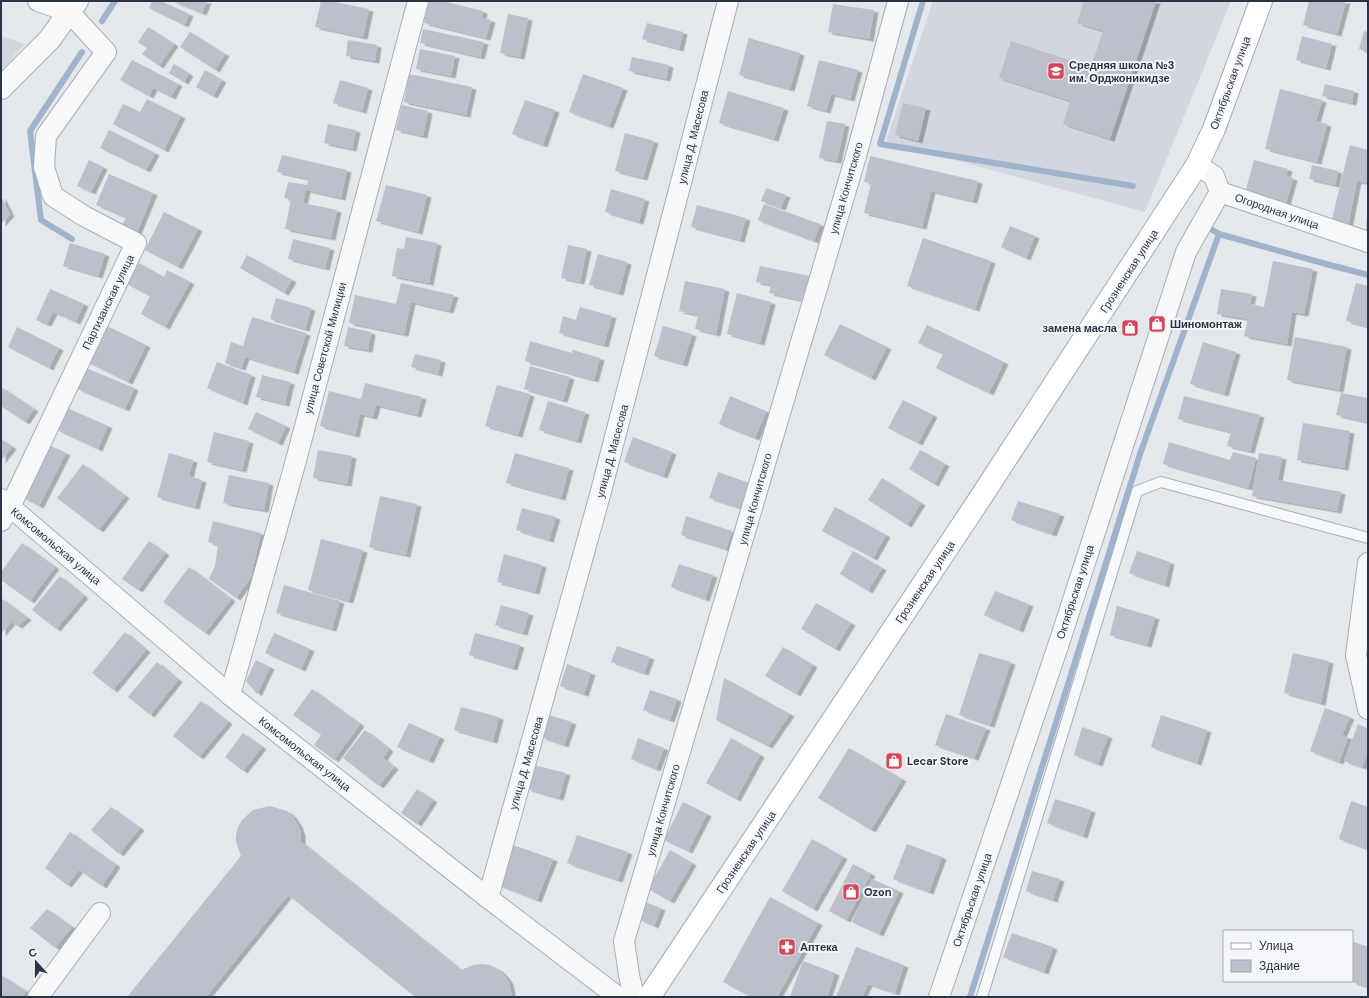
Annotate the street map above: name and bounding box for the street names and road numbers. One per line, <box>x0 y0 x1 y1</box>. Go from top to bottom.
street label: Октябрьская улица <box>1207 34 1254 132</box>
street label: улица Д. Масесова <box>675 88 712 185</box>
street label: улица Кончитского <box>826 140 866 236</box>
street label: Огородная улица <box>1233 190 1322 232</box>
street label: Грозненская улица <box>1097 226 1162 315</box>
street label: Партизанская улица <box>79 251 137 352</box>
street label: улица Советской Милиции <box>301 281 349 415</box>
street label: улица Д. Масесова <box>593 402 631 499</box>
street label: улица Кончитского <box>735 451 775 547</box>
street label: Комсомольская улица <box>8 504 105 588</box>
street label: Грозненская улица <box>892 537 958 626</box>
street label: Октябрьская улица <box>1053 542 1097 641</box>
street label: Комсомольская улица <box>256 714 355 795</box>
street label: улица Д. Масесова <box>506 714 546 811</box>
street label: улица Кончитского <box>643 762 683 858</box>
street label: Грозненская улица <box>713 807 779 896</box>
street label: Октябрьская улица <box>949 850 995 949</box>

